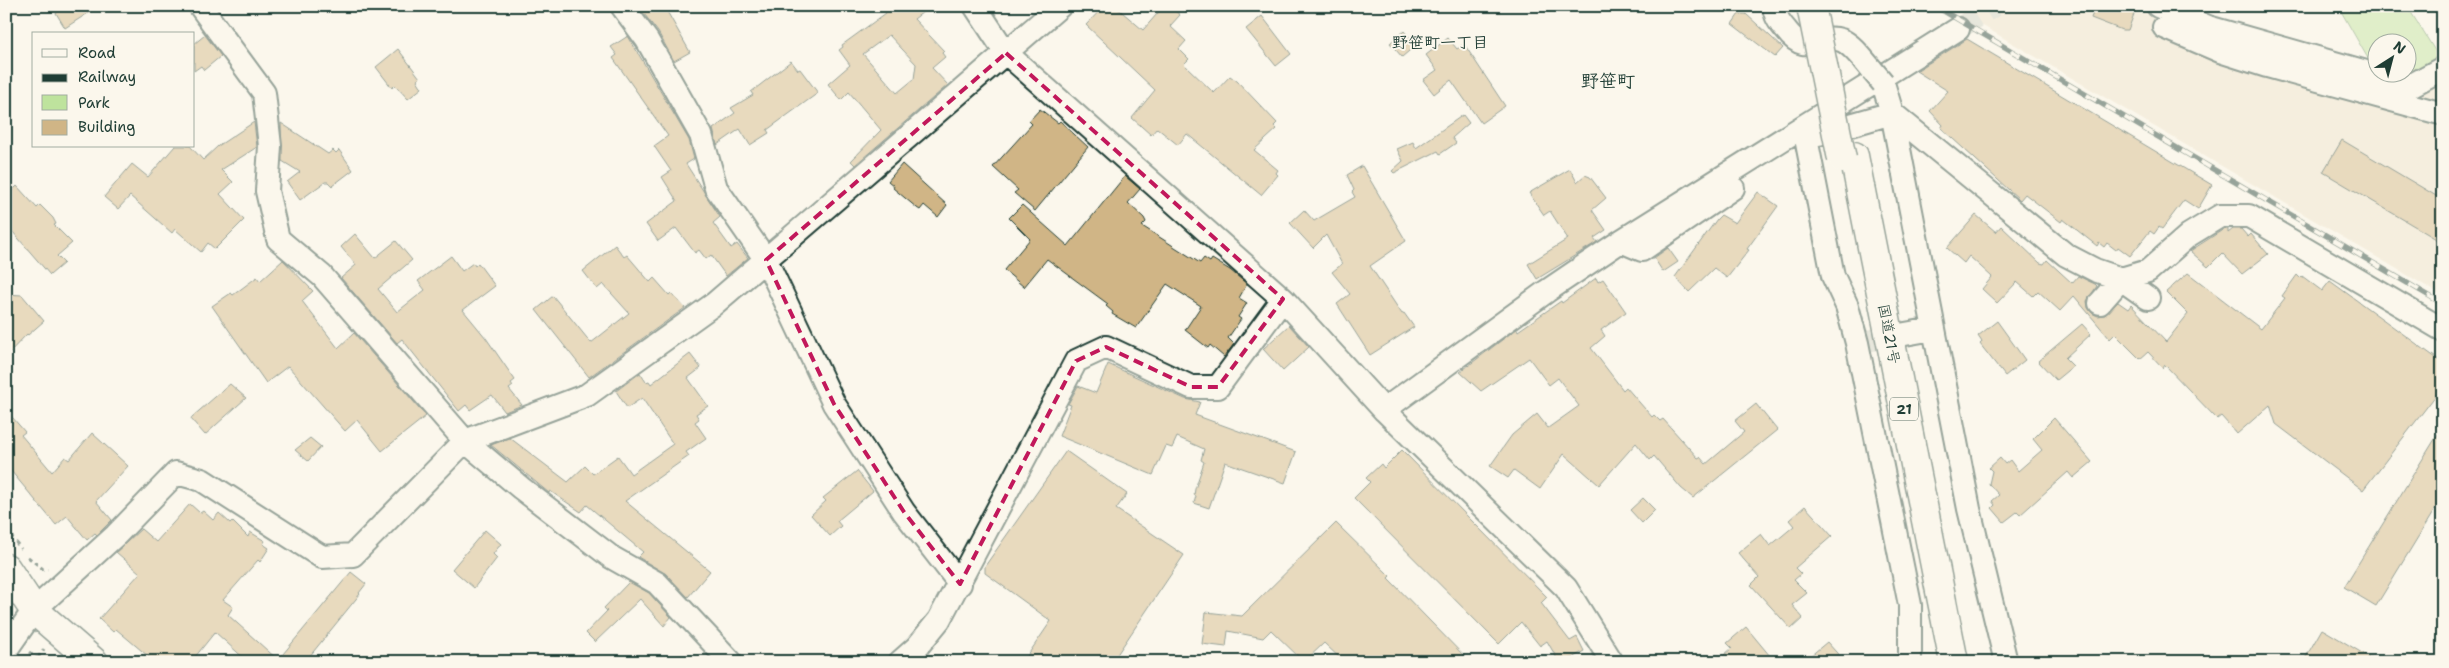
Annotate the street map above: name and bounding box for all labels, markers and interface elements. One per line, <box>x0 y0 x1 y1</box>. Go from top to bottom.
legend <box>32 32 195 148</box>
district label: 野笹町一丁目 <box>1392 32 1488 53</box>
north arrow <box>2366 32 2416 82</box>
text: N <box>2390 37 2409 58</box>
text: Road <box>78 43 116 63</box>
text: Railway <box>78 67 136 87</box>
district label: 野笹町 <box>1581 69 1635 93</box>
text: Park <box>78 93 110 113</box>
text: Building <box>78 117 135 137</box>
street label: 国道21号 <box>1873 302 1905 366</box>
road number: 21 <box>1890 398 1918 420</box>

